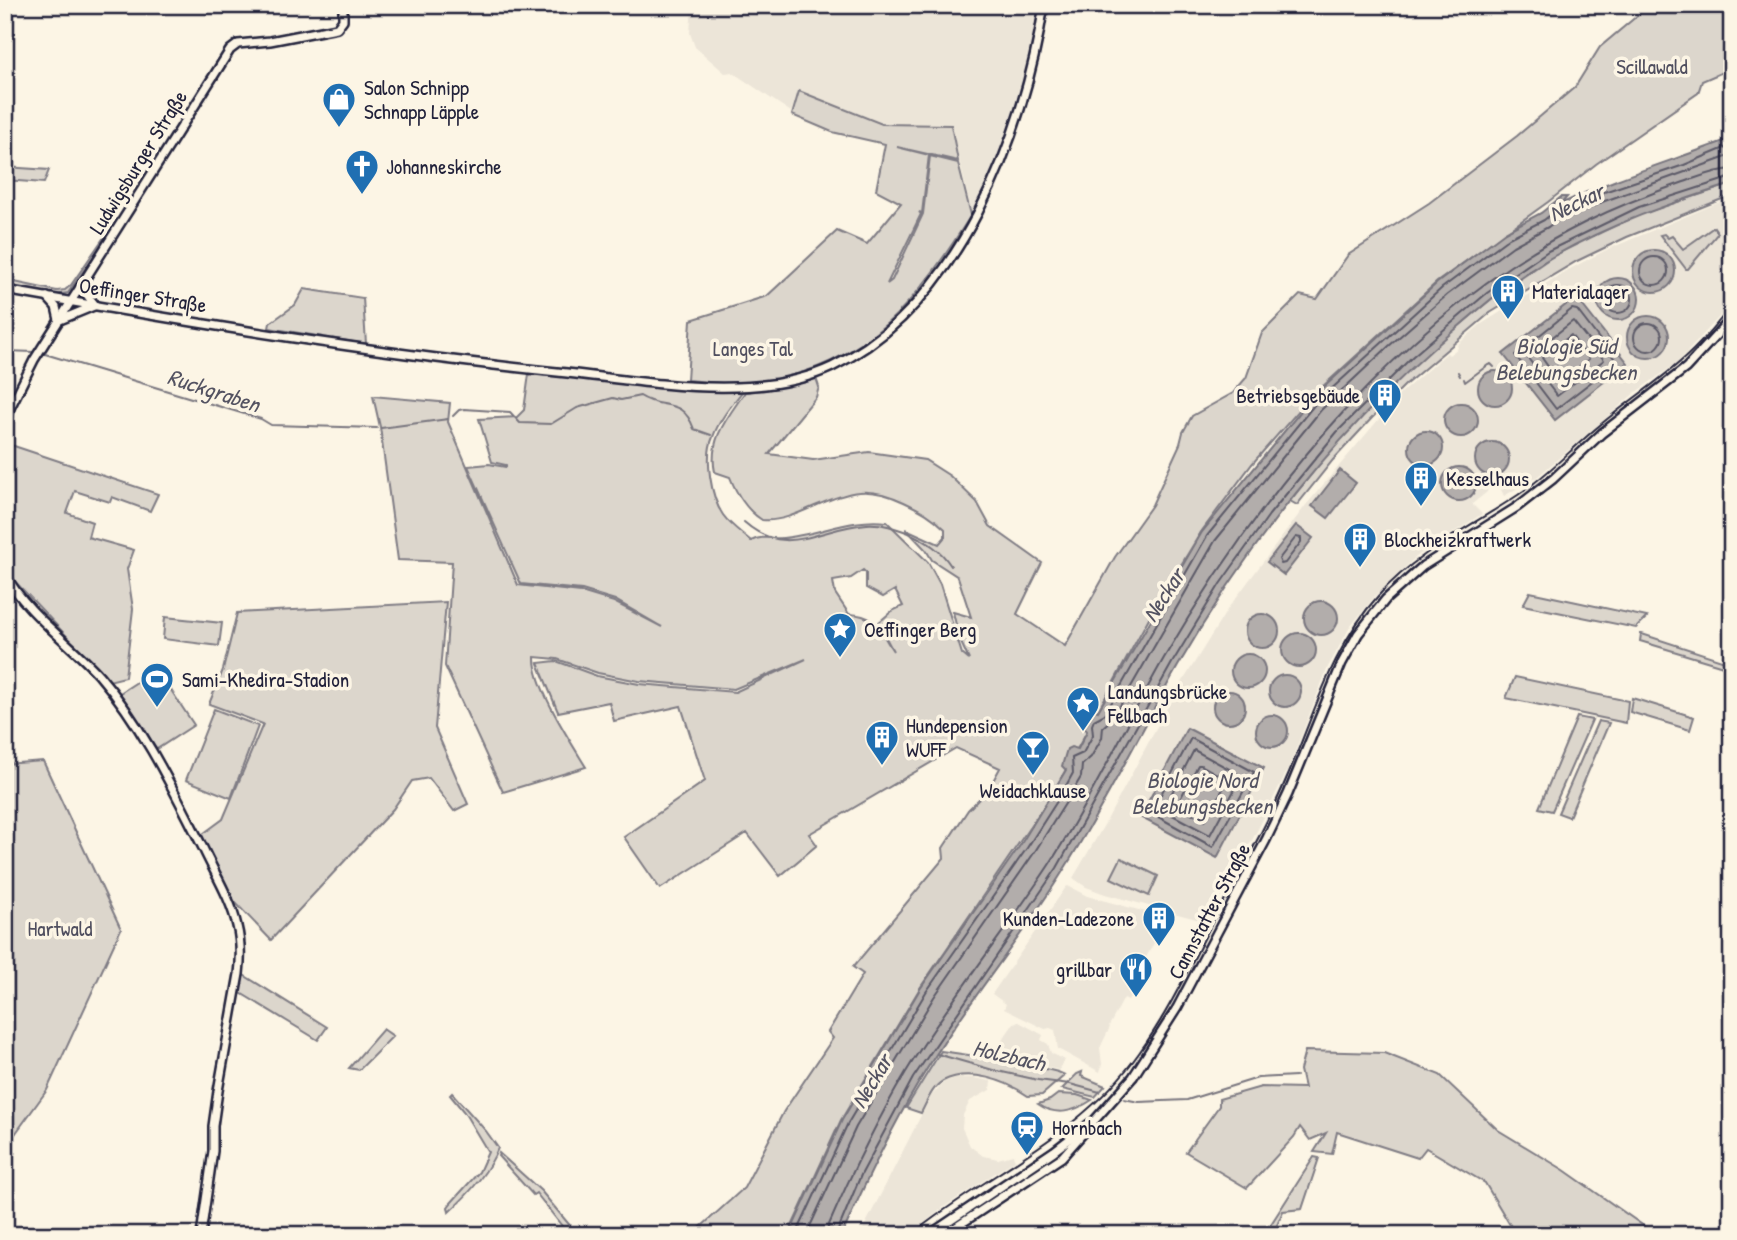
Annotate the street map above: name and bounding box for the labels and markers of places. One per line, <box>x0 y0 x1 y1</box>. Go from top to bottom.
place label: Salon Schnipp Schnapp Läpple <box>364 73 479 126</box>
shop icon: Salon Schnipp Schnapp Läpple <box>320 80 358 129</box>
church icon: Johanneskirche <box>343 147 381 196</box>
place label: Johanneskirche <box>386 152 502 181</box>
building icon: Materialager <box>1489 272 1527 321</box>
place label: Materialager <box>1532 277 1629 306</box>
building icon: Betriebsgebäude <box>1366 376 1404 425</box>
place label: Betriebsgebäude <box>1236 381 1360 410</box>
building icon: Kesselhaus <box>1402 459 1440 508</box>
place label: Kesselhaus <box>1446 464 1529 493</box>
building icon: Blockheizkraftwerk <box>1341 520 1379 569</box>
place label: Blockheizkraftwerk <box>1384 525 1531 554</box>
place icon: Oeffinger Berg <box>821 610 859 659</box>
place label: Oeffinger Berg <box>864 615 976 644</box>
sports icon: Sami-Khedira-Stadion <box>138 660 176 709</box>
place label: Sami-Khedira-Stadion <box>182 665 349 694</box>
place label: Landungsbrücke Fellbach <box>1107 677 1227 730</box>
place icon: Landungsbrücke Fellbach <box>1064 684 1102 733</box>
place label: Hundepension WUFF <box>906 711 1008 764</box>
building icon: Hundepension WUFF <box>863 718 901 767</box>
bar icon: Weidachklause <box>1014 728 1052 777</box>
place label: Weidachklause <box>980 776 1086 805</box>
building icon: Kunden-Ladezone <box>1140 899 1178 948</box>
place label: Kunden-Ladezone <box>1003 904 1134 933</box>
restaurant icon: grillbar <box>1117 950 1155 999</box>
place label: grillbar <box>1056 955 1112 984</box>
station icon: Hornbach <box>1008 1108 1046 1157</box>
place label: Hornbach <box>1052 1113 1122 1142</box>

